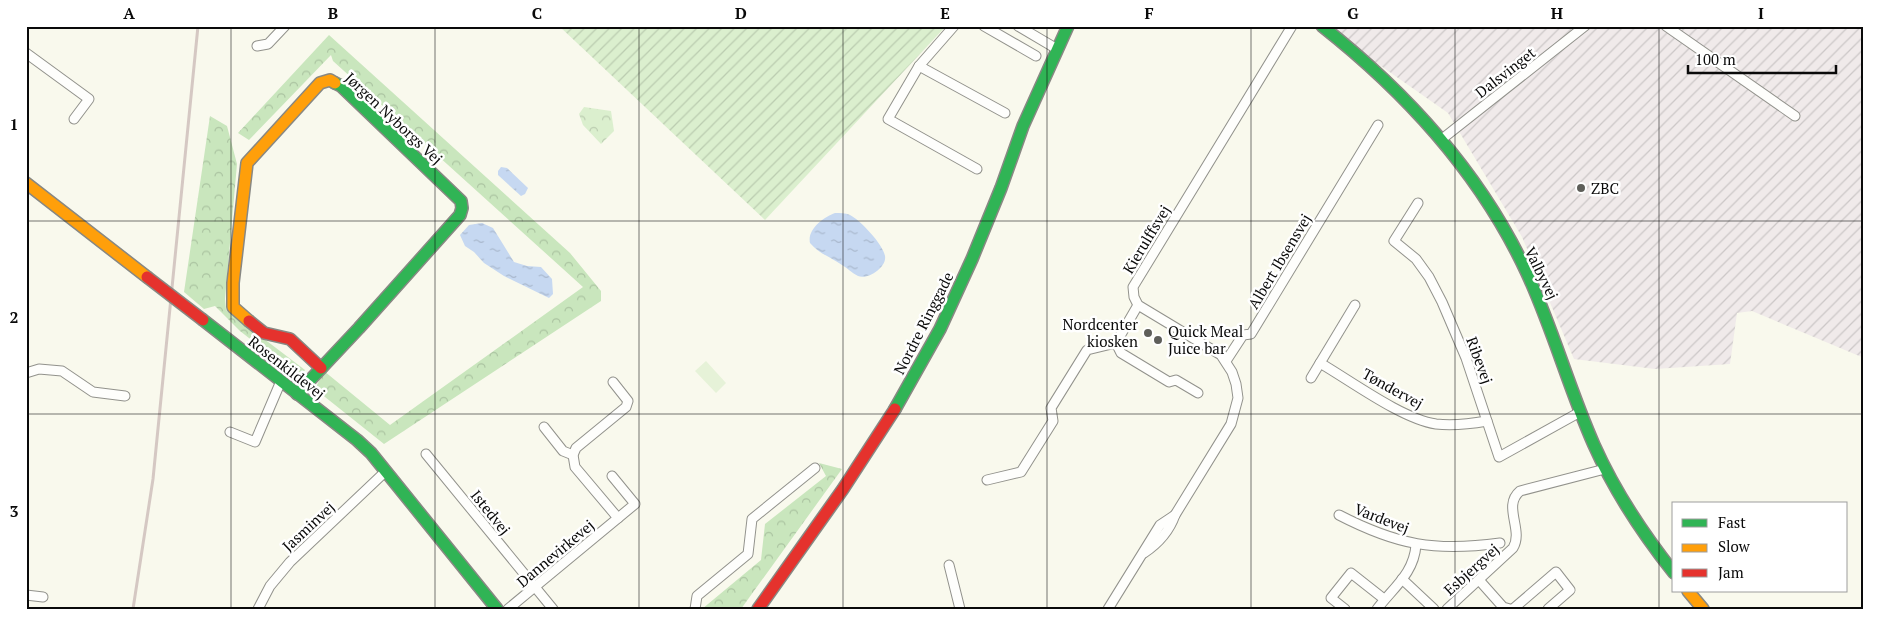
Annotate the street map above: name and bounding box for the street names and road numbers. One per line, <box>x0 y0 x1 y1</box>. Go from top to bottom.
street label: Dalsvinget <box>1471 42 1540 102</box>
street label: Jørgen Nyborgs Vej <box>341 68 447 168</box>
street label: Kierulffsvej <box>1118 201 1174 277</box>
street label: Albert Ibsensvej <box>1243 210 1315 312</box>
street label: Valbyvej <box>1521 243 1563 303</box>
street label: Nordre Ringgade <box>889 268 957 378</box>
street label: Rosenkildevej <box>245 331 329 403</box>
street label: Ribevej <box>1462 334 1498 386</box>
street label: Tøndervej <box>1359 363 1427 413</box>
street label: Istedvej <box>467 485 515 539</box>
street label: Jasminvej <box>277 497 339 555</box>
street label: Vardevej <box>1352 498 1412 538</box>
street label: Dannevirkevej <box>512 515 598 591</box>
street label: Esbjergvej <box>1439 539 1503 599</box>

